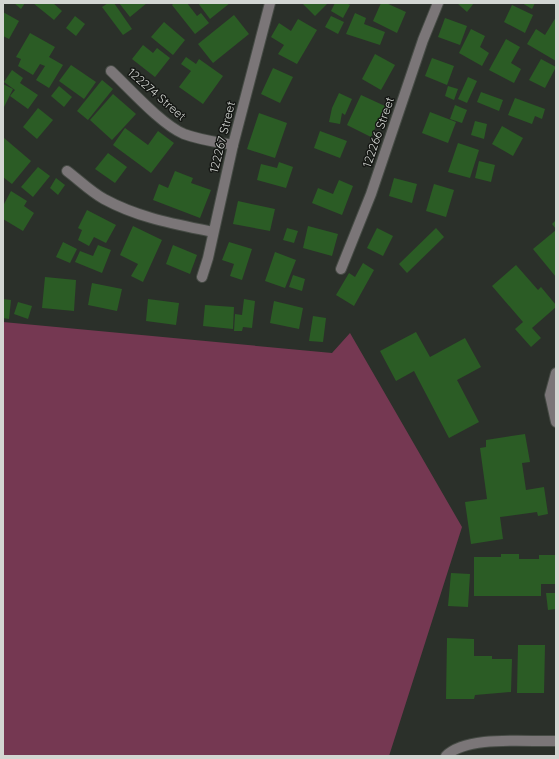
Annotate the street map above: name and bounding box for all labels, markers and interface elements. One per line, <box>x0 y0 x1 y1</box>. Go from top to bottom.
street label: 122274 Street <box>125 65 189 123</box>
street label: 122266 Street <box>359 95 397 169</box>
street label: 122267 Street <box>206 100 238 174</box>

